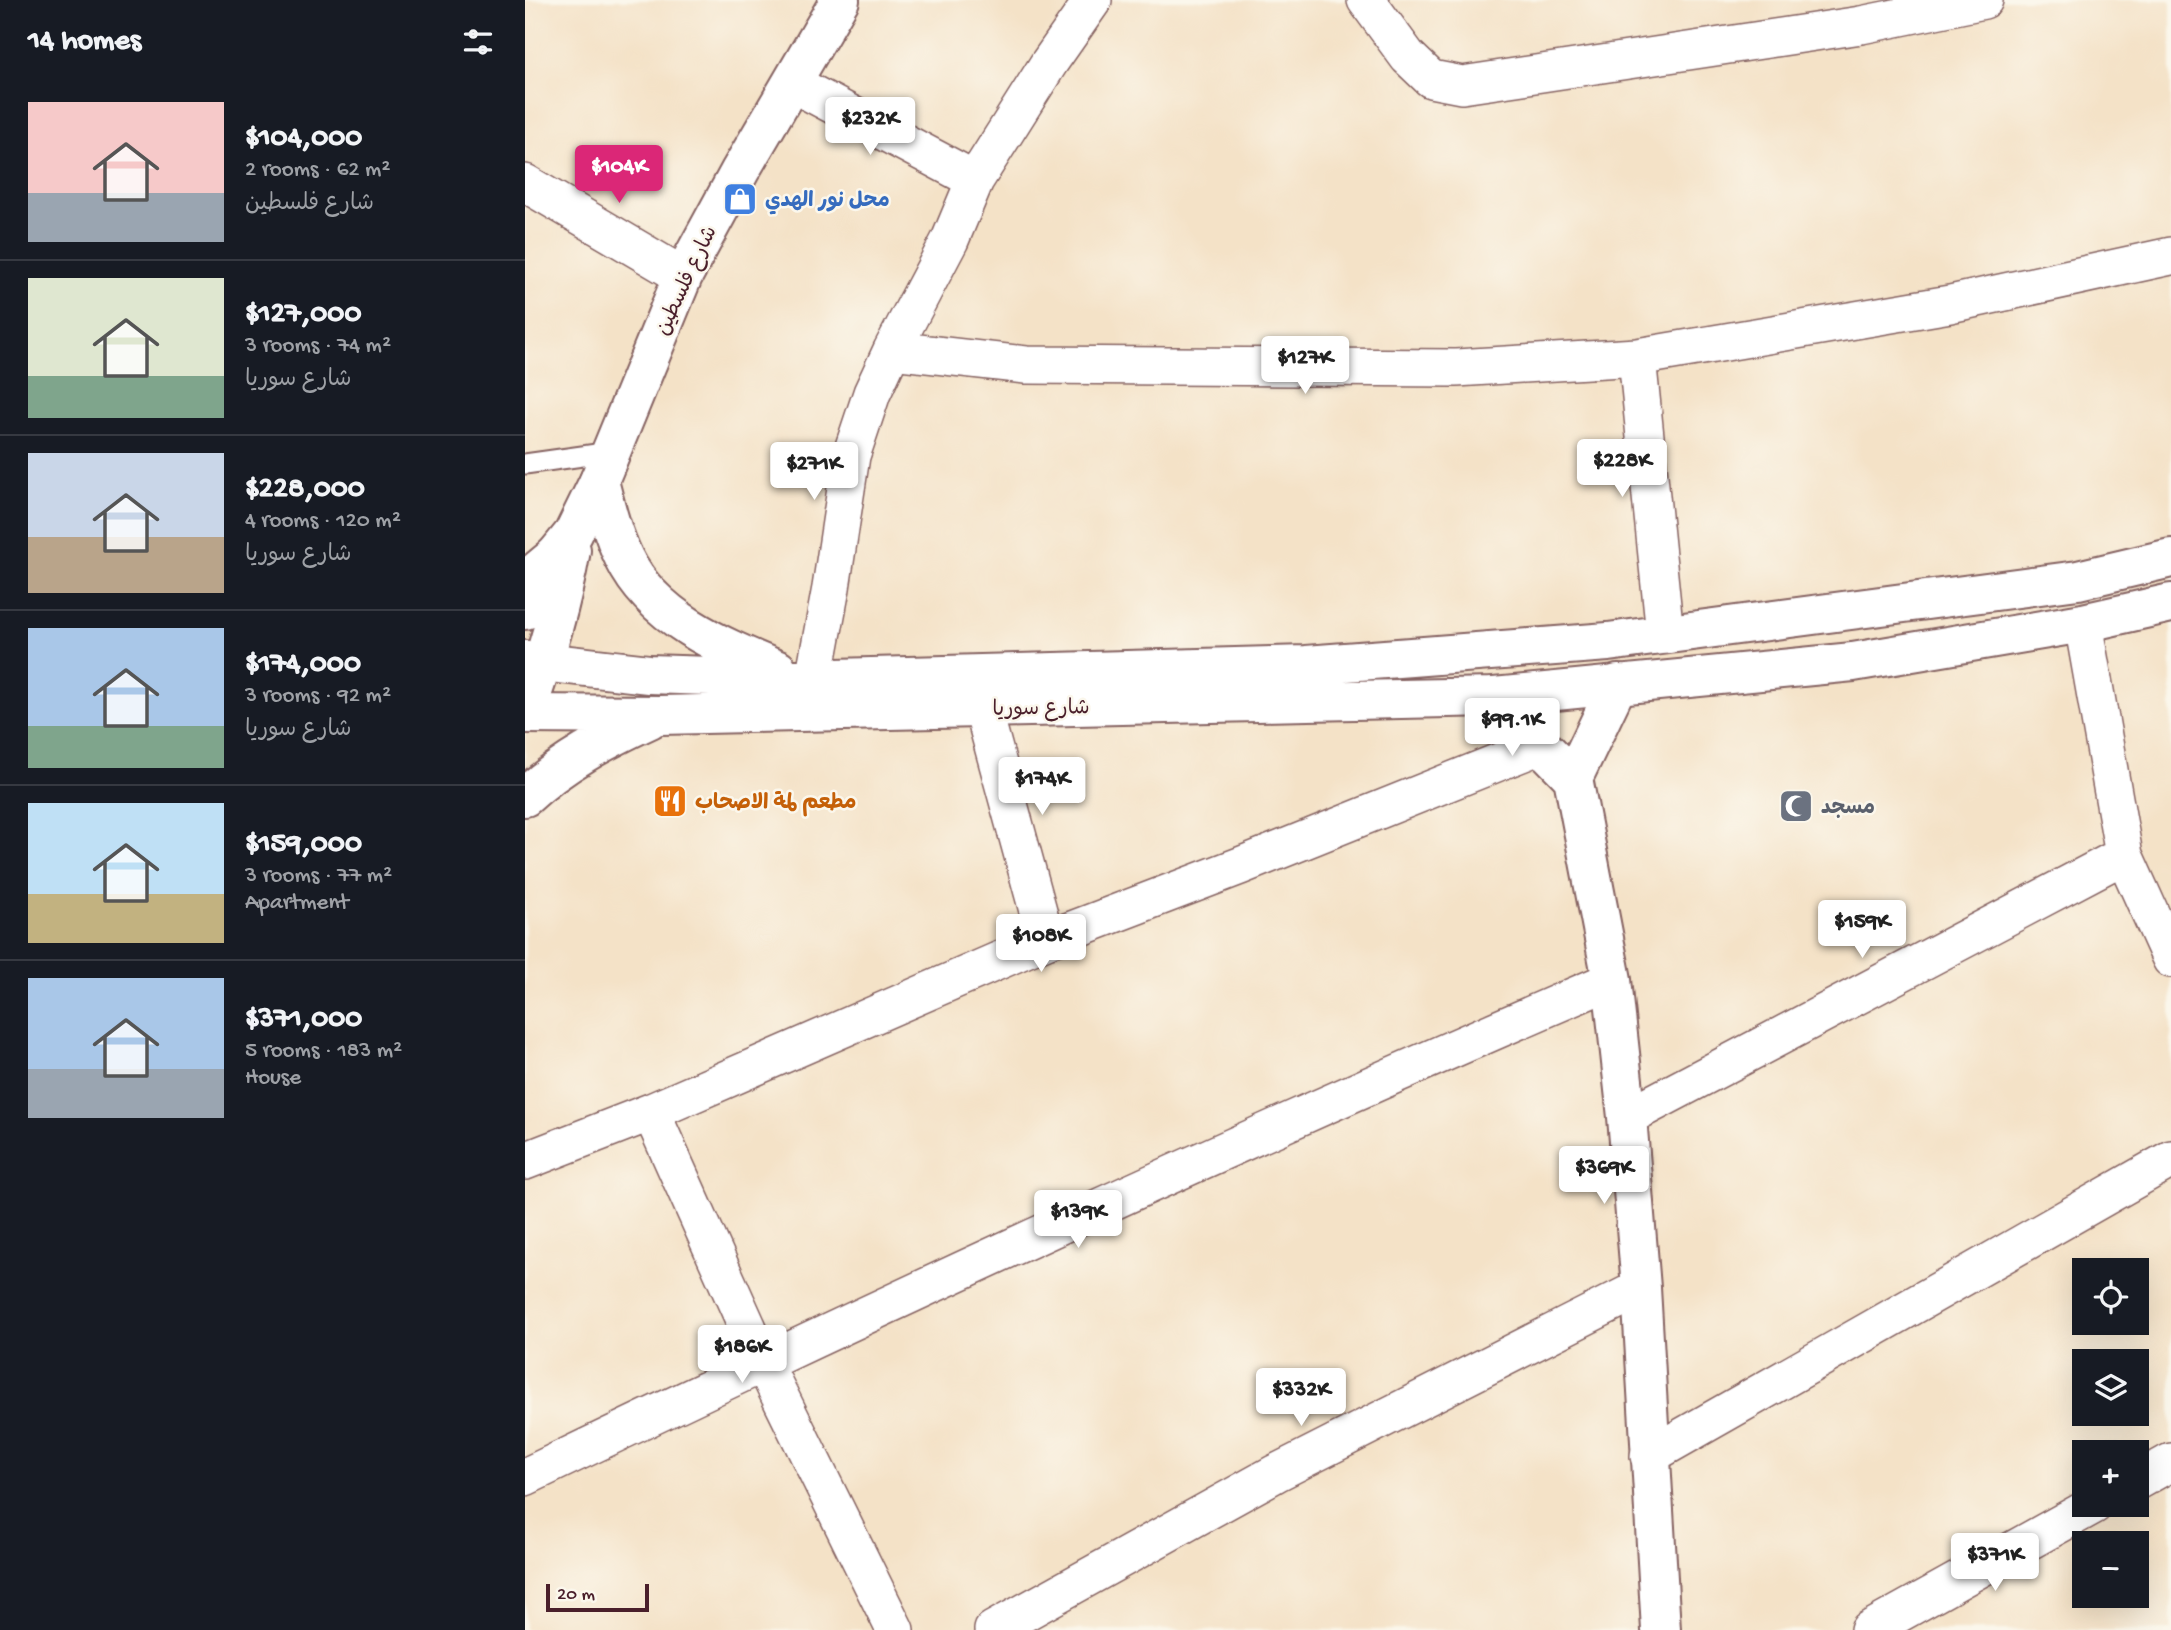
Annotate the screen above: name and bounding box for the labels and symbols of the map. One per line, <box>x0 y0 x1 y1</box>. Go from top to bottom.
pin: $232K <box>821 97 919 157</box>
pin: $104K <box>570 146 668 205</box>
shop icon: محل نور الهدي <box>721 180 759 218</box>
place label: محل نور الهدي <box>765 190 890 215</box>
street label: شارع فلسطين <box>652 223 724 340</box>
pin: $127K <box>1256 336 1354 396</box>
pin: $228K <box>1573 440 1671 499</box>
pin: $271K <box>765 442 863 502</box>
street label: شارع سوريا <box>992 697 1090 724</box>
pin: $99.1K <box>1455 698 1569 758</box>
pin: $174K <box>993 758 1091 817</box>
restaurant icon: مطعم لمة الاصحاب <box>651 782 689 820</box>
mosque icon: مسجد <box>1777 787 1815 825</box>
place label: مطعم لمة الاصحاب <box>695 791 857 817</box>
place label: مسجد <box>1821 797 1875 822</box>
pin: $159K <box>1813 900 1911 960</box>
pin: $108K <box>992 914 1090 974</box>
pin: $369K <box>1555 1146 1653 1206</box>
pin: $139K <box>1029 1190 1127 1250</box>
pin: $186K <box>693 1326 791 1385</box>
pin: $332K <box>1252 1368 1350 1428</box>
pin: $371K <box>1946 1534 2044 1593</box>
scale bar <box>546 1581 649 1613</box>

